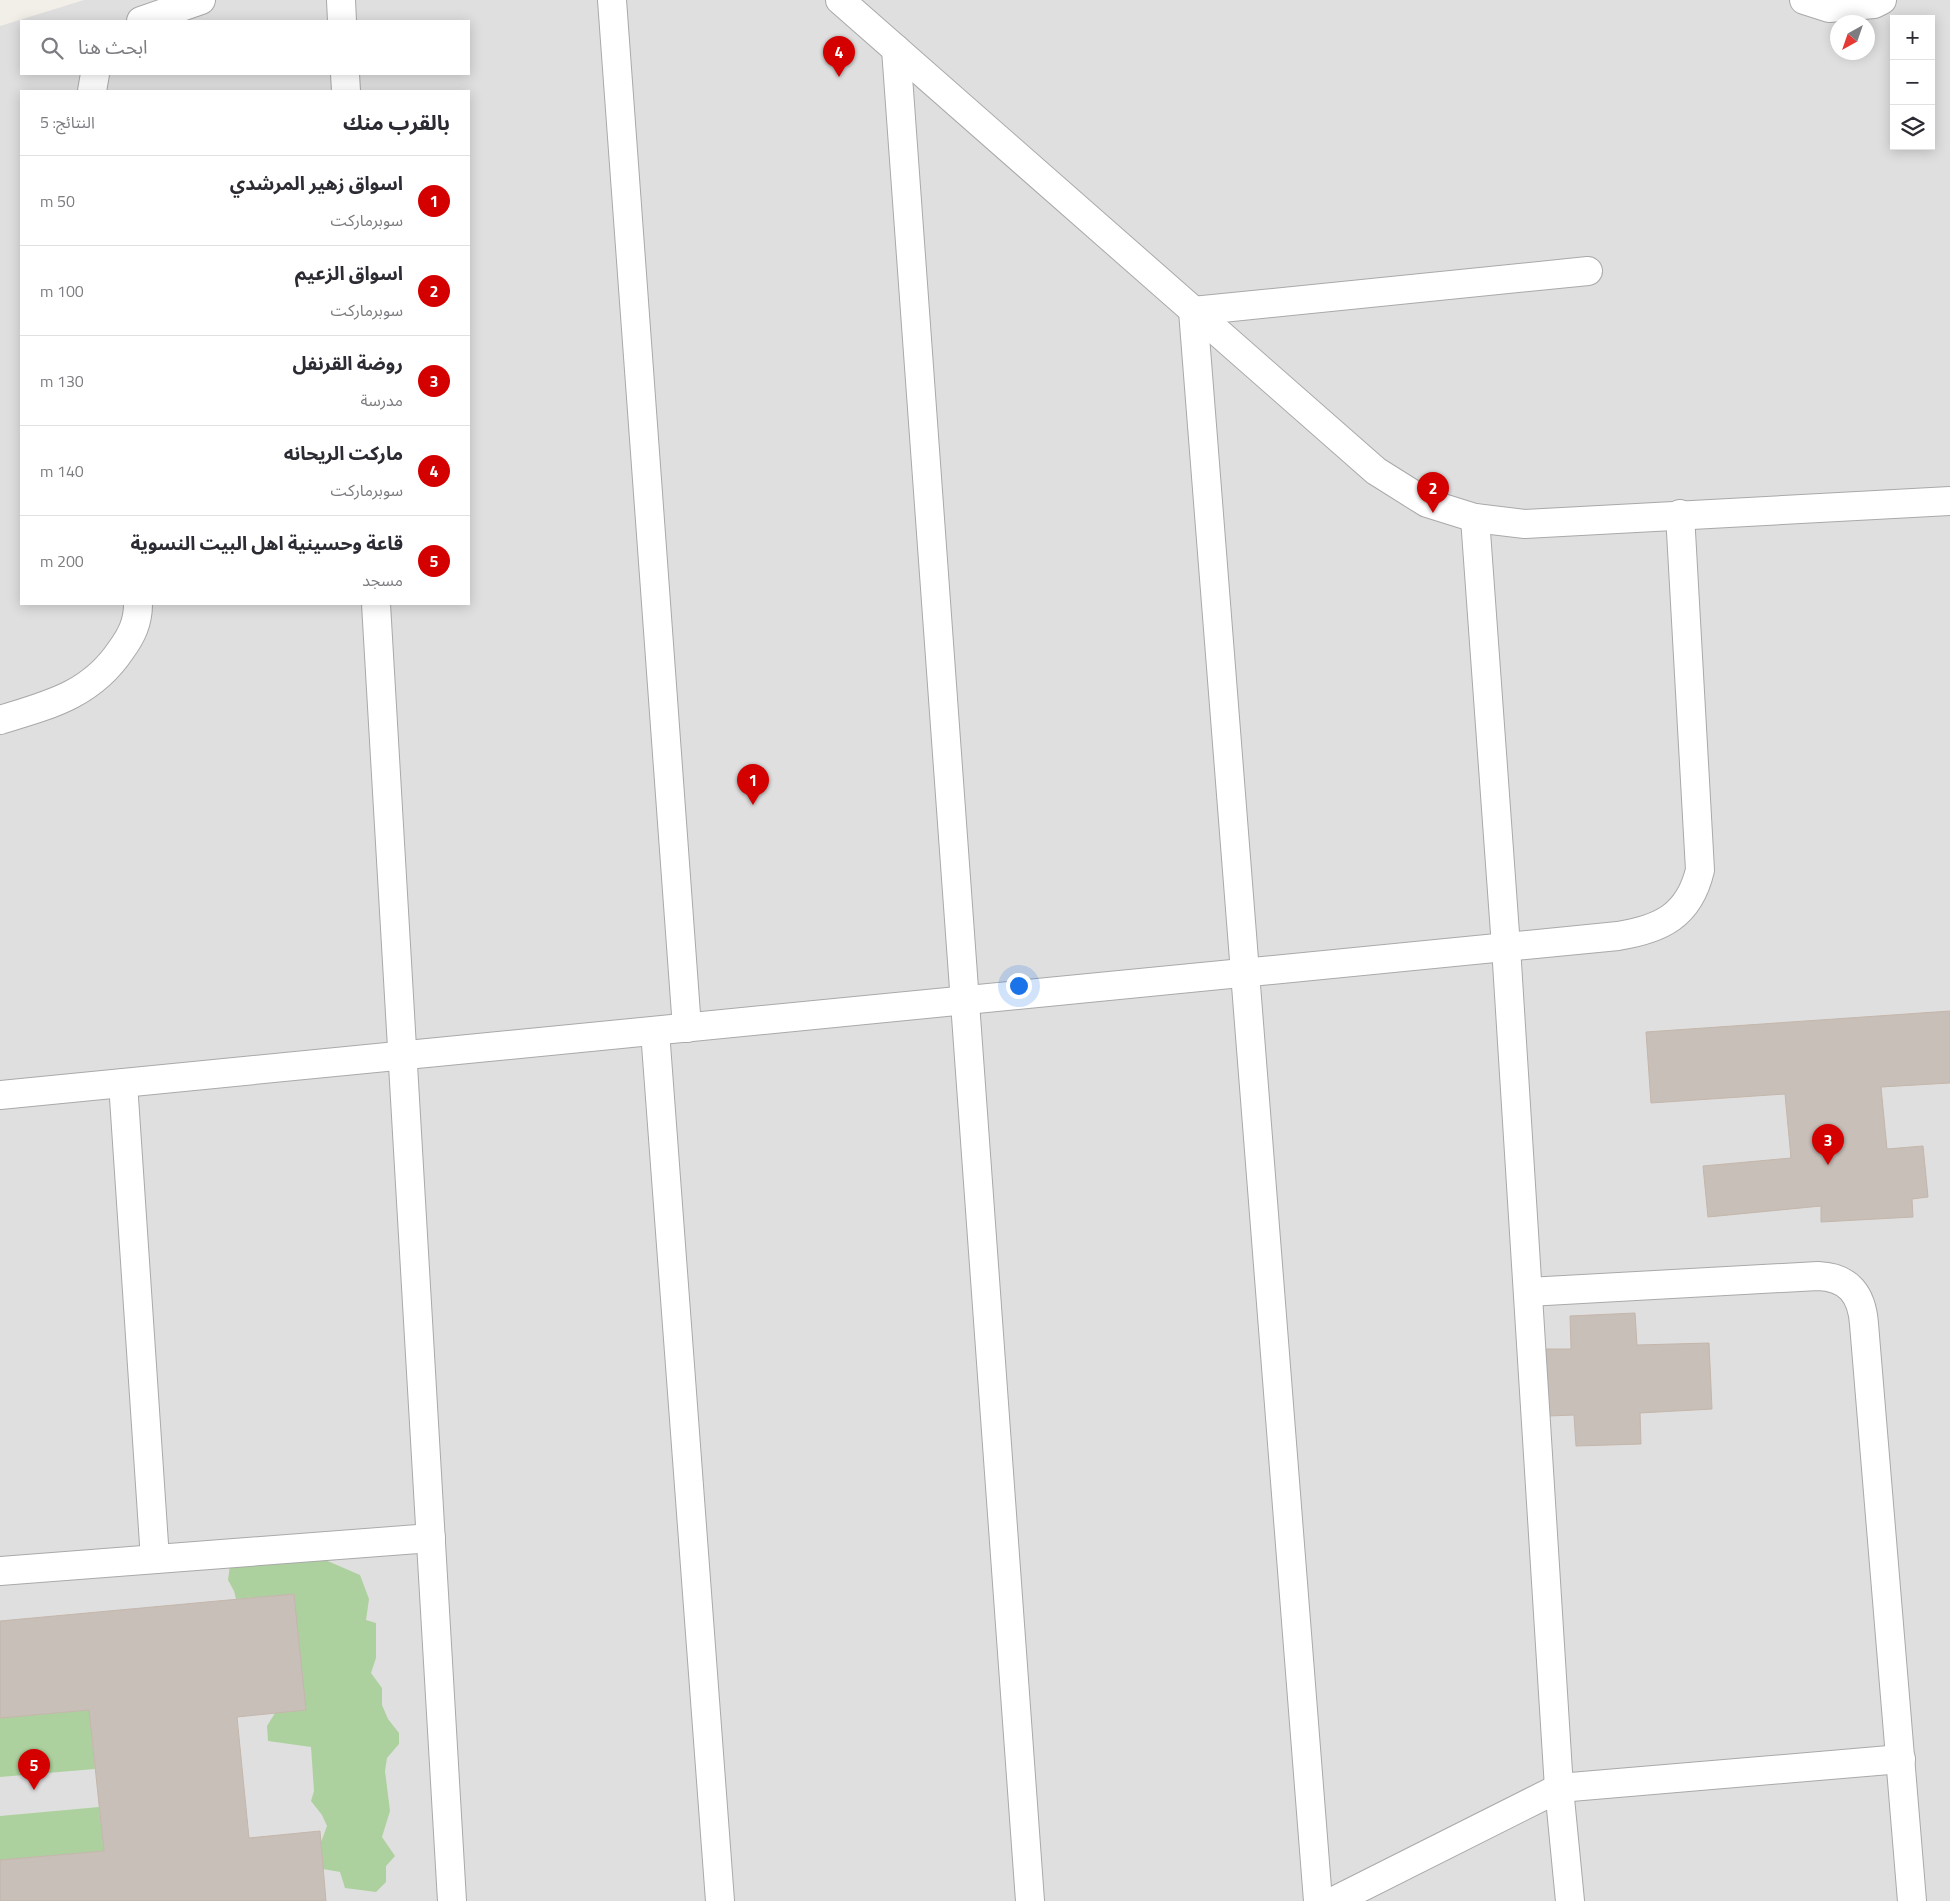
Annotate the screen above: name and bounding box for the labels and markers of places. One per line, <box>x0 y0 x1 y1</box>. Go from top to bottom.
pin: 4 <box>823 36 855 77</box>
pin: 2 <box>1417 472 1449 513</box>
pin: 1 <box>737 764 769 805</box>
pin: 3 <box>1812 1124 1844 1165</box>
pin: 5 <box>18 1749 50 1790</box>

